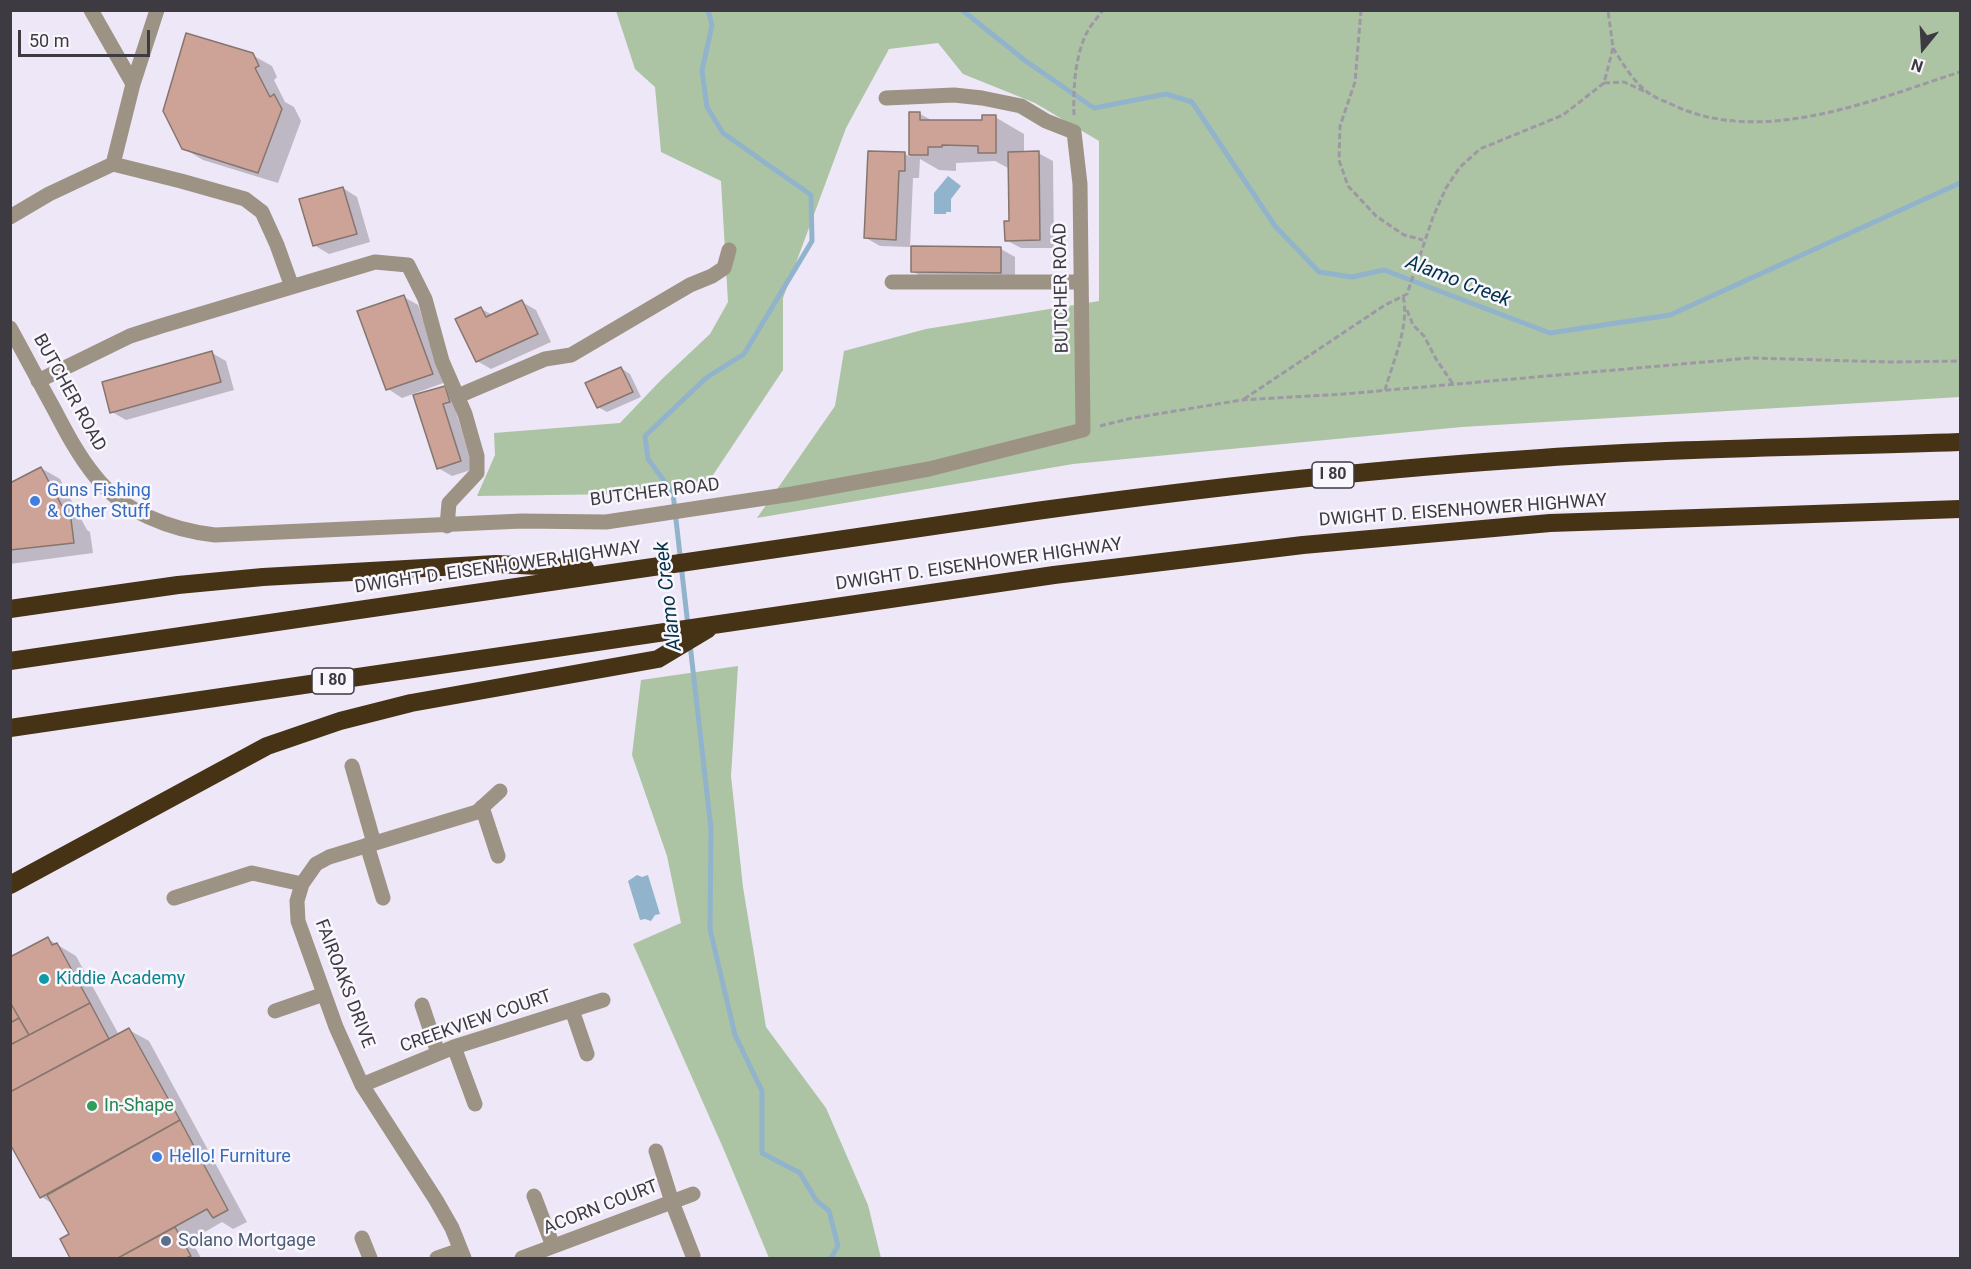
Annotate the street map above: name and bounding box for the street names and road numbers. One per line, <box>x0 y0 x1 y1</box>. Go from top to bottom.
street label: BUTCHER ROAD <box>1050 223 1074 353</box>
street label: BUTCHER ROAD <box>28 331 110 455</box>
road number: I 80 <box>1312 462 1354 488</box>
street label: BUTCHER ROAD <box>589 474 721 512</box>
street label: DWIGHT D. EISENHOWER HIGHWAY <box>1318 490 1608 532</box>
street label: DWIGHT D. EISENHOWER HIGHWAY <box>834 534 1124 596</box>
street label: DWIGHT D. EISENHOWER HIGHWAY <box>353 537 643 599</box>
road number: I 80 <box>312 668 354 694</box>
street label: FAIROAKS DRIVE <box>310 917 378 1051</box>
street label: CREEKVIEW COURT <box>398 986 554 1058</box>
street label: ACORN COURT <box>541 1176 661 1240</box>

